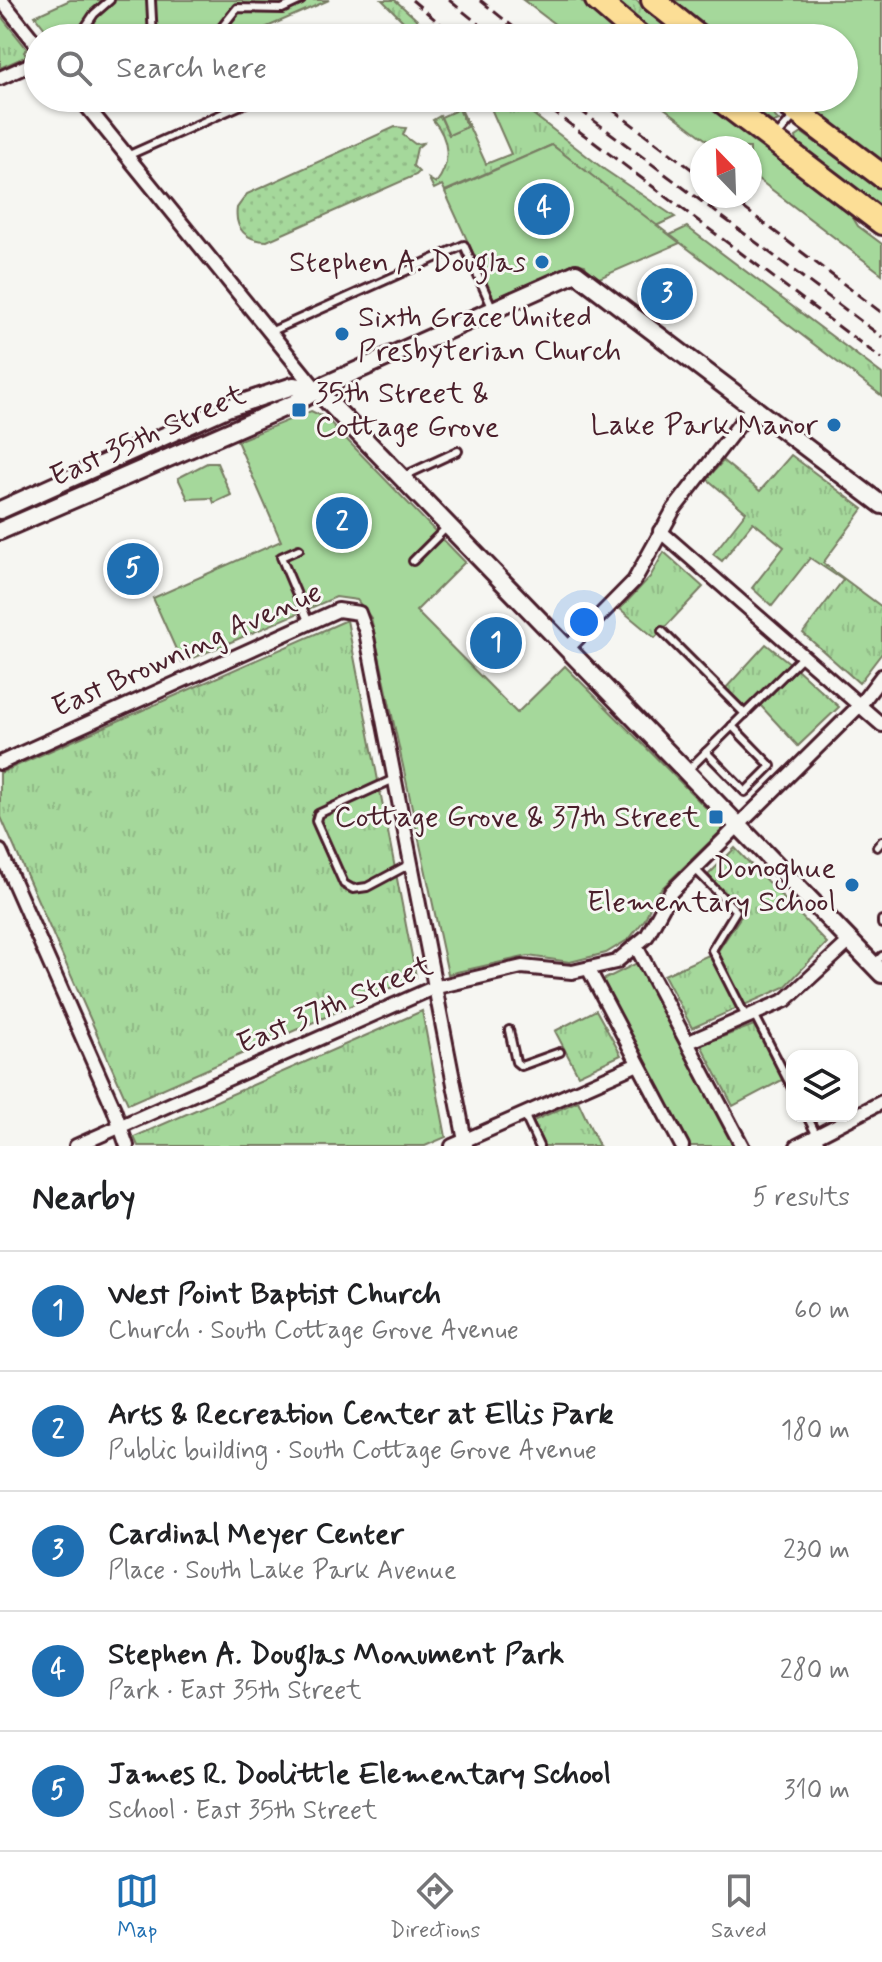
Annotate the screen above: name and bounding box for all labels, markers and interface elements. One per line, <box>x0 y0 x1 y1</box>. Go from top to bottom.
search box <box>24 24 858 112</box>
icon: search <box>52 46 96 90</box>
text: Search here <box>116 49 267 88</box>
north arrow <box>690 136 762 208</box>
pin: 4 <box>518 179 570 239</box>
place label: Stephen A. Douglas <box>289 243 526 285</box>
marker: Stephen A. Douglas <box>533 253 551 271</box>
pin: 3 <box>641 264 693 324</box>
place label: Sixth Grace United Presbyterian Church <box>358 298 621 371</box>
marker: Sixth Grace United Presbyterian Church <box>333 325 351 343</box>
place label: 35th Street & Cottage Grove <box>315 374 499 447</box>
street label: East 35th Street <box>44 375 252 496</box>
marker: 35th Street & Cottage Grove <box>290 401 308 419</box>
place label: Lake Park Manor <box>591 406 819 445</box>
marker: Lake Park Manor <box>825 416 843 434</box>
pin: 2 <box>316 493 368 553</box>
pin: 5 <box>107 539 159 599</box>
street label: East Browning Avenue <box>46 573 328 727</box>
your location <box>564 602 604 642</box>
pin: 1 <box>470 613 522 673</box>
place label: Cottage Grove & 37th Street <box>334 798 700 837</box>
marker: Cottage Grove & 37th Street <box>707 808 725 826</box>
place label: Donoghue Elementary School <box>587 849 836 922</box>
marker: Donoghue Elementary School <box>843 876 861 894</box>
street label: East 37th Street <box>231 946 439 1064</box>
map controls <box>786 1050 858 1122</box>
button: layers <box>786 1050 858 1122</box>
text: Nearby <box>32 1176 136 1221</box>
text: 5 results <box>752 1181 850 1215</box>
text: West Point Baptist Church <box>108 1275 441 1314</box>
text: 1 <box>52 1294 64 1328</box>
text: 60 m <box>794 1294 850 1328</box>
text: Church · South Cottage Grove Avenue <box>108 1314 519 1348</box>
text: Arts & Recreation Center at Ellis Park <box>108 1395 614 1434</box>
text: 2 <box>52 1414 64 1448</box>
text: 180 m <box>781 1414 850 1448</box>
text: Public building · South Cottage Grove Avenue <box>108 1434 597 1468</box>
text: Cardinal Meyer Center <box>108 1515 404 1554</box>
text: 3 <box>52 1534 64 1568</box>
text: 230 m <box>783 1534 850 1568</box>
text: Place · South Lake Park Avenue <box>108 1554 457 1588</box>
text: Stephen A. Douglas Monument Park <box>108 1635 564 1674</box>
text: 4 <box>50 1654 66 1688</box>
text: 280 m <box>780 1654 850 1688</box>
text: Park · East 35th Street <box>108 1674 362 1708</box>
text: James R. Doolittle Elementary School <box>108 1755 611 1794</box>
text: 5 <box>50 1774 66 1808</box>
text: 310 m <box>784 1774 850 1808</box>
text: School · East 35th Street <box>108 1794 377 1828</box>
tab: Map <box>115 1869 159 1945</box>
tab: Directions <box>390 1869 480 1945</box>
tab: Saved <box>711 1869 767 1945</box>

